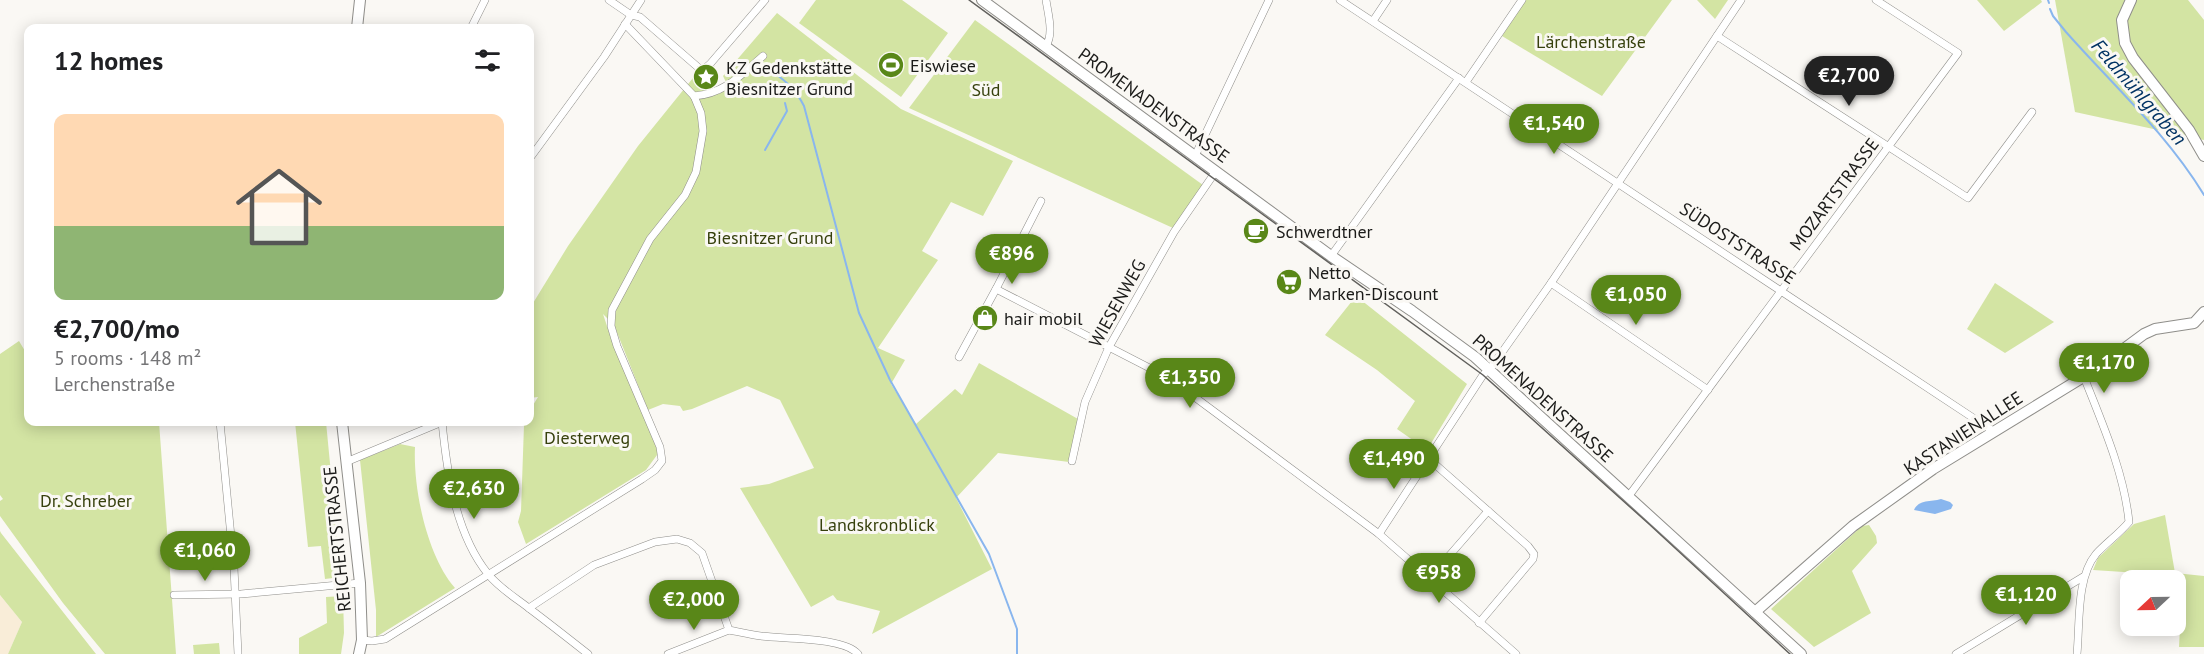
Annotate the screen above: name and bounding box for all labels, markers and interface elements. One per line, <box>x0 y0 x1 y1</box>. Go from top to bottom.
park label: Lärchenstraße <box>1536 30 1646 53</box>
water label: Feldmühlgraben <box>2086 33 2192 151</box>
street label: PROMENADENSTRASSE <box>1074 42 1234 168</box>
text: 12 homes <box>54 44 163 77</box>
icon: filters <box>471 44 504 77</box>
sports icon: Eiswiese <box>876 50 906 80</box>
place label: Eiswiese <box>910 54 976 77</box>
place label: KZ Gedenkstätte Biesnitzer Grund <box>726 56 853 100</box>
pin: €2,700 <box>1800 56 1898 107</box>
place icon: KZ Gedenkstätte Biesnitzer Grund <box>691 62 721 92</box>
text: €2,700 <box>1818 62 1880 88</box>
park label: Süd <box>972 78 1000 101</box>
pin: €1,540 <box>1505 104 1603 155</box>
text: €1,540 <box>1523 110 1585 136</box>
street label: MOZARTSTRASSE <box>1784 133 1884 255</box>
icon: home <box>225 153 333 261</box>
street label: SÜDOSTSTRASSE <box>1676 197 1800 289</box>
cafe icon: Schwerdtner <box>1241 216 1271 246</box>
place label: Schwerdtner <box>1276 220 1373 243</box>
park label: Biesnitzer Grund <box>706 226 834 249</box>
pin: €896 <box>976 234 1048 285</box>
text: €896 <box>989 240 1035 266</box>
street label: WIESENWEG <box>1084 255 1150 351</box>
place label: Netto Marken-Discount <box>1308 261 1438 305</box>
supermarket icon: Netto Marken-Discount <box>1274 267 1304 297</box>
pin: €1,050 <box>1587 275 1685 326</box>
text: €1,050 <box>1605 281 1667 307</box>
shop icon: hair mobil <box>970 303 1000 333</box>
place label: hair mobil <box>1004 307 1083 330</box>
text: €2,700/mo <box>54 312 180 345</box>
street label: PROMENADENSTRASSE <box>1468 329 1618 467</box>
pin: €1,170 <box>2055 343 2153 394</box>
text: 5 rooms · 148 m² <box>54 345 201 371</box>
text: €1,170 <box>2073 349 2135 375</box>
pin: €1,350 <box>1141 358 1239 409</box>
text: €1,350 <box>1159 364 1221 390</box>
text: Lerchenstraße <box>54 371 175 397</box>
street label: KASTANIENALLEE <box>1899 386 2027 480</box>
park label: Diesterweg <box>544 426 630 449</box>
pin: €1,490 <box>1345 439 1443 490</box>
text: €1,490 <box>1363 445 1425 471</box>
street label: REICHERTSTRASSE <box>318 465 356 613</box>
pin: €2,630 <box>425 469 523 520</box>
text: €2,630 <box>443 475 505 501</box>
park label: Dr. Schreber <box>40 489 132 512</box>
park label: Landskronblick <box>819 513 935 536</box>
pin: €1,060 <box>156 531 254 582</box>
text: €1,060 <box>174 537 236 563</box>
pin: €958 <box>1403 553 1475 604</box>
text: €958 <box>1416 559 1462 585</box>
north arrow <box>2120 570 2186 636</box>
map controls <box>2120 570 2186 636</box>
pin: €1,120 <box>1977 575 2075 626</box>
pin: €2,000 <box>645 580 743 631</box>
text: €1,120 <box>1995 581 2057 607</box>
text: €2,000 <box>663 586 725 612</box>

